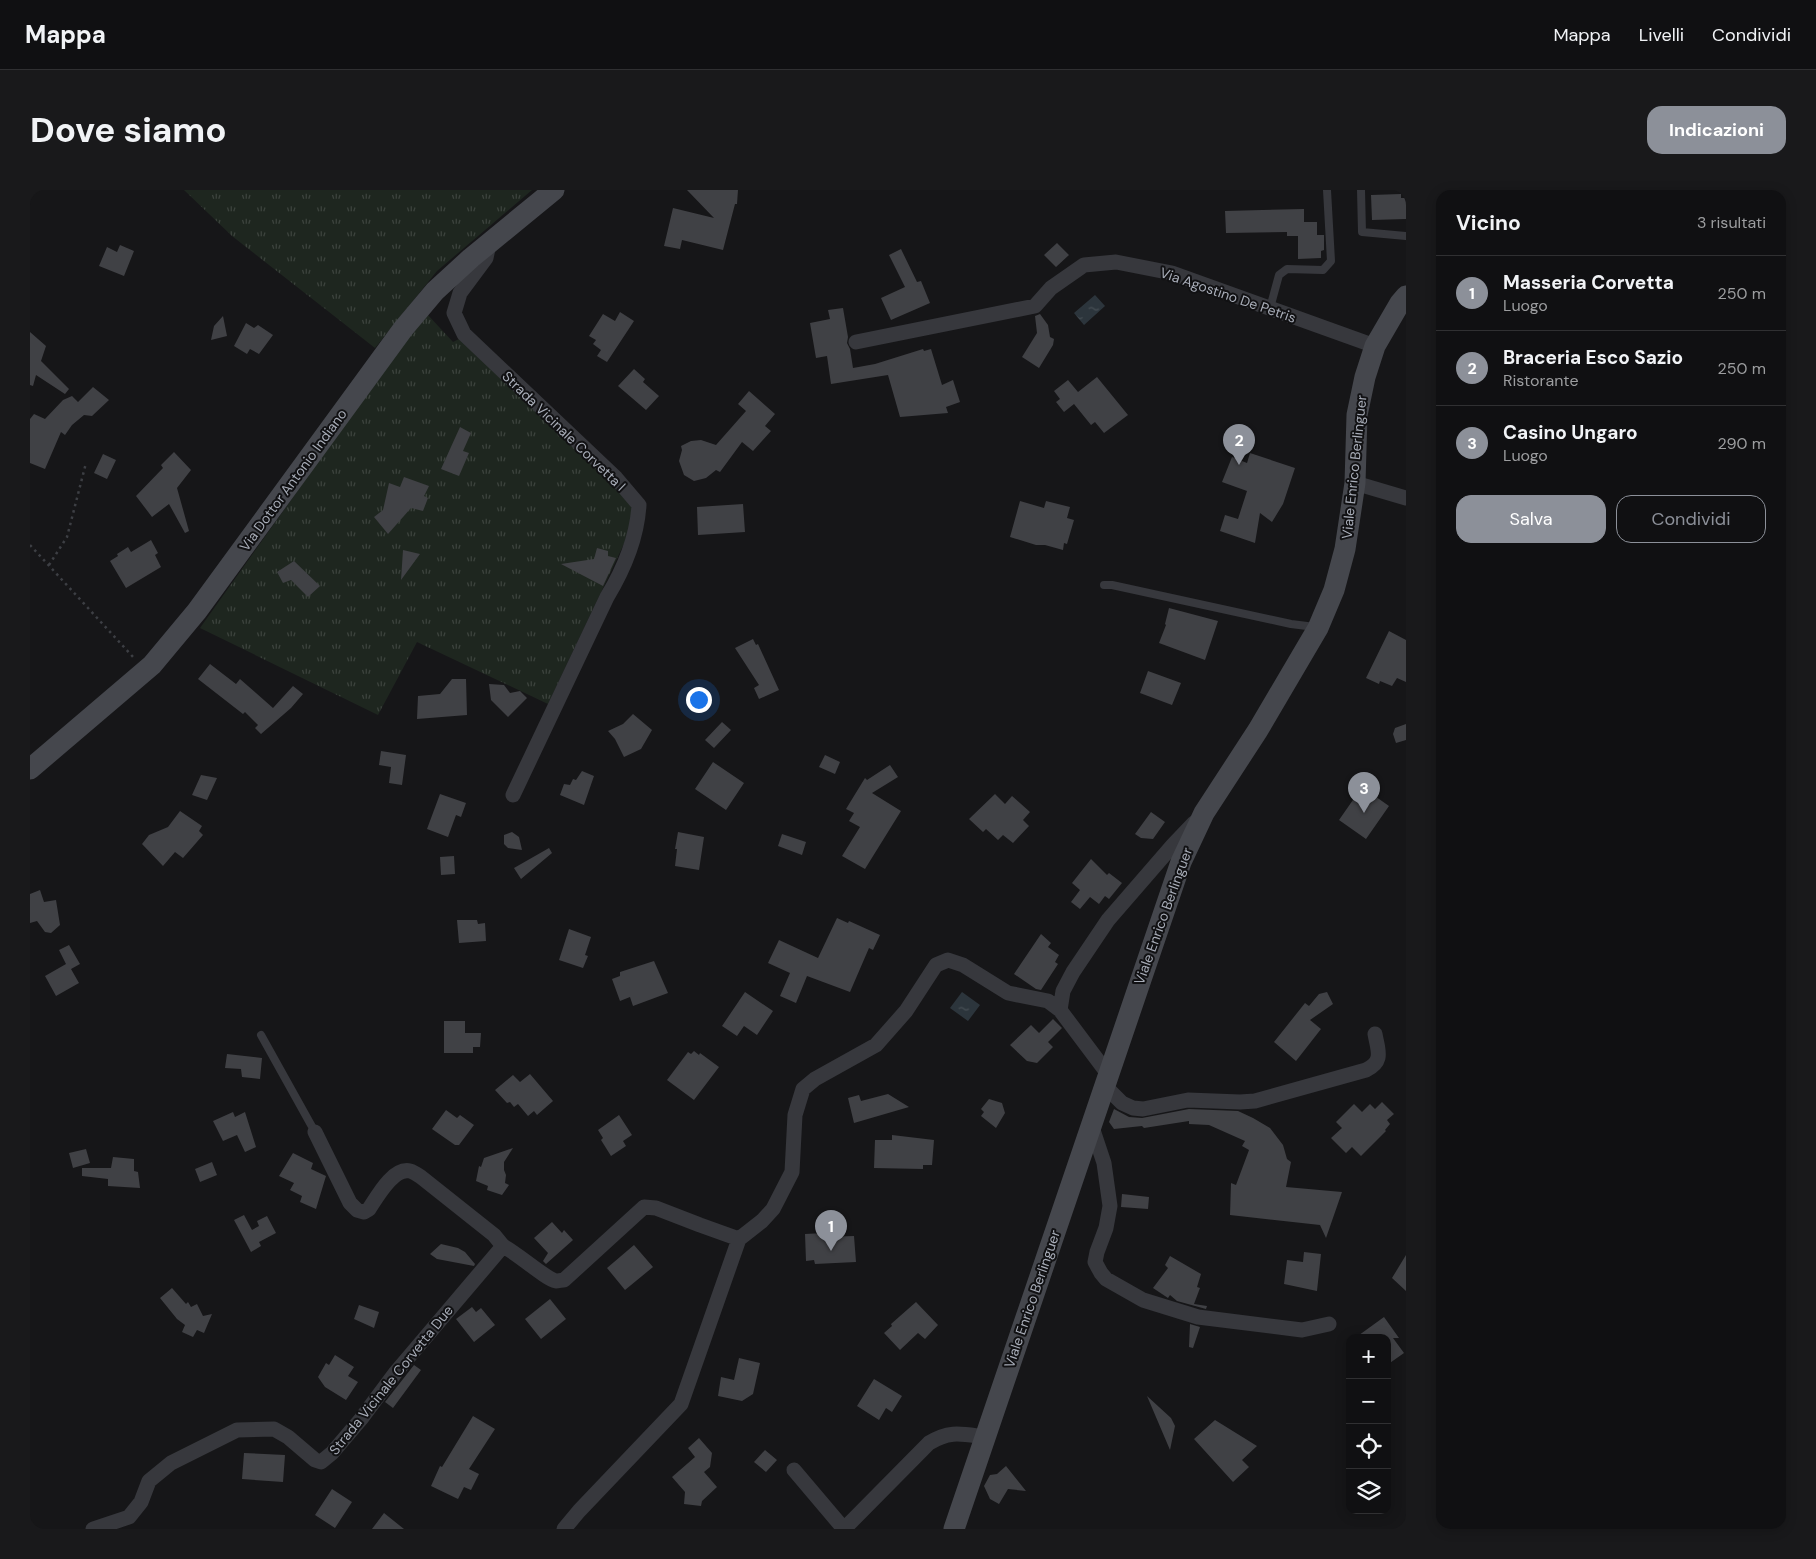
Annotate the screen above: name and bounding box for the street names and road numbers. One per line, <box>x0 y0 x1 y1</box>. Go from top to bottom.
street label: Via Agostino De Petris <box>1158 263 1298 327</box>
street label: Strada Vicinale Corvetta I <box>498 367 630 495</box>
street label: Viale Enrico Berlinguer <box>1337 394 1371 540</box>
street label: Via Dottor Antonio Indiano <box>235 405 351 555</box>
street label: Viale Enrico Berlinguer <box>1130 845 1196 987</box>
street label: Viale Enrico Berlinguer <box>1000 1228 1064 1370</box>
street label: Strada Vicinale Corvetta Due <box>325 1302 457 1458</box>

